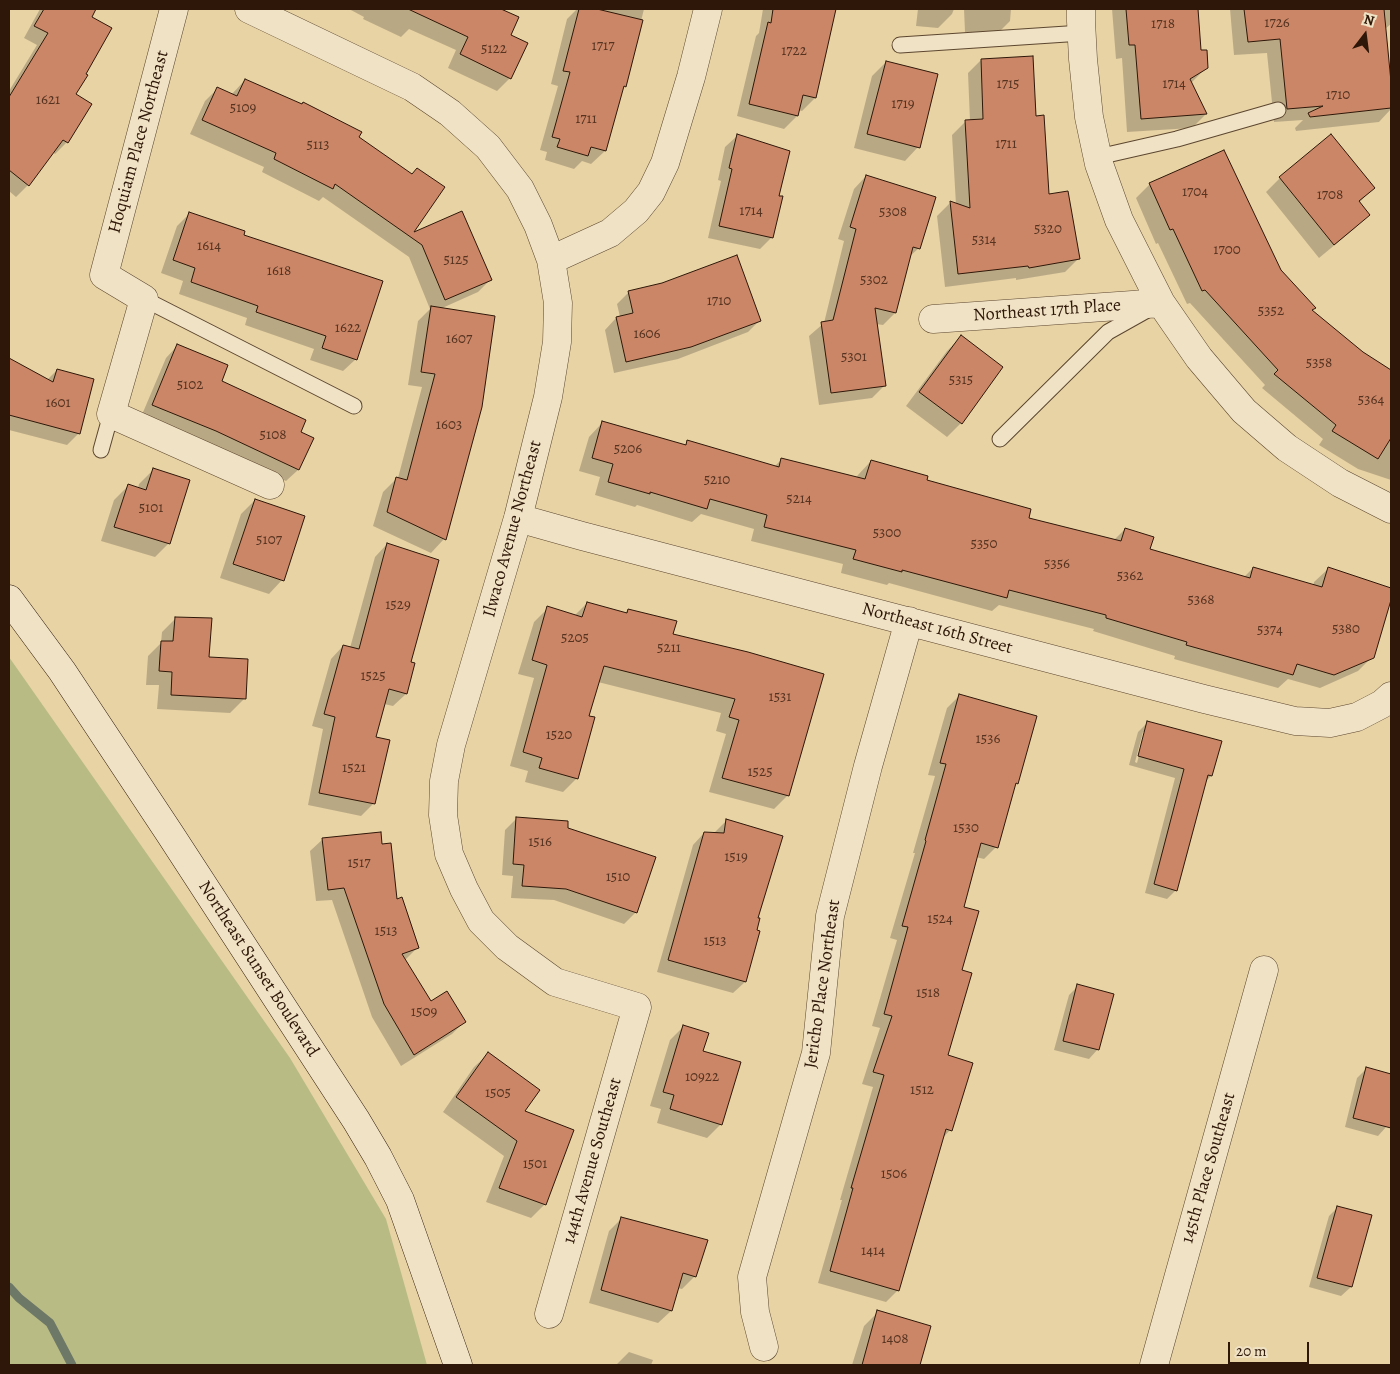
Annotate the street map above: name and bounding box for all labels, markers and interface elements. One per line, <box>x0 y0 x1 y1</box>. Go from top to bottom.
north arrow <box>1340 10 1390 60</box>
text: N <box>1362 10 1376 31</box>
house number: 1726 <box>1264 14 1290 32</box>
house number: 1718 <box>1151 15 1175 33</box>
house number: 1717 <box>592 37 614 55</box>
house number: 5122 <box>481 40 507 58</box>
house number: 1722 <box>781 42 807 60</box>
street label: Hoquiam Place Northeast <box>104 48 174 236</box>
house number: 1715 <box>996 75 1020 93</box>
house number: 1714 <box>1162 75 1186 93</box>
house number: 1710 <box>1326 86 1350 104</box>
house number: 1621 <box>36 91 60 109</box>
house number: 1719 <box>891 95 915 113</box>
house number: 5109 <box>230 99 256 117</box>
house number: 1711 <box>575 110 597 128</box>
house number: 1711 <box>995 135 1017 153</box>
house number: 5113 <box>307 136 329 154</box>
house number: 1704 <box>1182 183 1208 201</box>
house number: 1708 <box>1317 186 1343 204</box>
house number: 1714 <box>739 202 763 220</box>
house number: 5308 <box>879 203 907 221</box>
house number: 5320 <box>1034 220 1062 238</box>
house number: 5314 <box>972 231 996 249</box>
house number: 1614 <box>197 237 221 255</box>
house number: 1700 <box>1213 241 1241 259</box>
house number: 5125 <box>443 251 469 269</box>
house number: 1618 <box>267 262 291 280</box>
house number: 5302 <box>860 271 888 289</box>
house number: 1710 <box>707 292 731 310</box>
street label: Northeast 17th Place <box>972 295 1122 327</box>
house number: 5352 <box>1258 302 1284 320</box>
house number: 1622 <box>335 319 361 337</box>
house number: 1606 <box>634 325 660 343</box>
house number: 1607 <box>446 330 472 348</box>
house number: 5301 <box>841 348 867 366</box>
house number: 5358 <box>1306 354 1332 372</box>
house number: 5315 <box>949 371 973 389</box>
house number: 5102 <box>177 376 203 394</box>
house number: 5364 <box>1358 391 1384 409</box>
house number: 1601 <box>45 394 71 412</box>
house number: 1603 <box>436 416 462 434</box>
house number: 5108 <box>260 426 286 444</box>
street label: Ilwaco Avenue Northeast <box>479 438 547 620</box>
house number: 5206 <box>614 440 642 458</box>
house number: 5210 <box>704 471 730 489</box>
house number: 5214 <box>786 490 812 508</box>
house number: 5101 <box>139 499 163 517</box>
house number: 5300 <box>873 524 901 542</box>
house number: 5107 <box>256 531 282 549</box>
house number: 5350 <box>970 535 998 553</box>
house number: 5356 <box>1044 555 1070 573</box>
house number: 5362 <box>1117 567 1143 585</box>
house number: 5368 <box>1188 591 1214 609</box>
house number: 1529 <box>385 596 411 614</box>
street label: Northeast 16th Street <box>859 599 1015 659</box>
house number: 5380 <box>1332 620 1360 638</box>
house number: 5374 <box>1257 621 1283 639</box>
house number: 5205 <box>561 629 589 647</box>
house number: 5211 <box>657 639 681 657</box>
house number: 1525 <box>360 667 386 685</box>
house number: 1531 <box>769 688 791 706</box>
house number: 1520 <box>546 726 572 744</box>
house number: 1536 <box>976 730 1000 748</box>
house number: 1521 <box>342 759 366 777</box>
house number: 1525 <box>747 763 773 781</box>
house number: 1530 <box>953 819 979 837</box>
house number: 1516 <box>528 833 552 851</box>
house number: 1519 <box>724 848 748 866</box>
house number: 1517 <box>347 854 371 872</box>
house number: 1510 <box>606 868 630 886</box>
street label: Northeast Sunset Boulevard <box>193 877 323 1061</box>
street label: Jericho Place Northeast <box>800 898 846 1070</box>
house number: 1524 <box>927 910 953 928</box>
house number: 1513 <box>375 922 397 940</box>
house number: 1513 <box>704 932 726 950</box>
house number: 1518 <box>916 984 940 1002</box>
house number: 1509 <box>411 1003 437 1021</box>
house number: 10922 <box>685 1068 719 1086</box>
street label: 144th Avenue Southeast <box>559 1075 627 1247</box>
house number: 1512 <box>910 1081 934 1099</box>
house number: 1505 <box>485 1084 511 1102</box>
street label: 145th Place Southeast <box>1177 1090 1241 1246</box>
house number: 1501 <box>523 1155 547 1173</box>
house number: 1506 <box>881 1165 907 1183</box>
house number: 1414 <box>861 1242 885 1260</box>
house number: 1408 <box>881 1330 909 1348</box>
scale bar <box>1230 1332 1311 1364</box>
text: 20 m <box>1236 1341 1267 1361</box>

